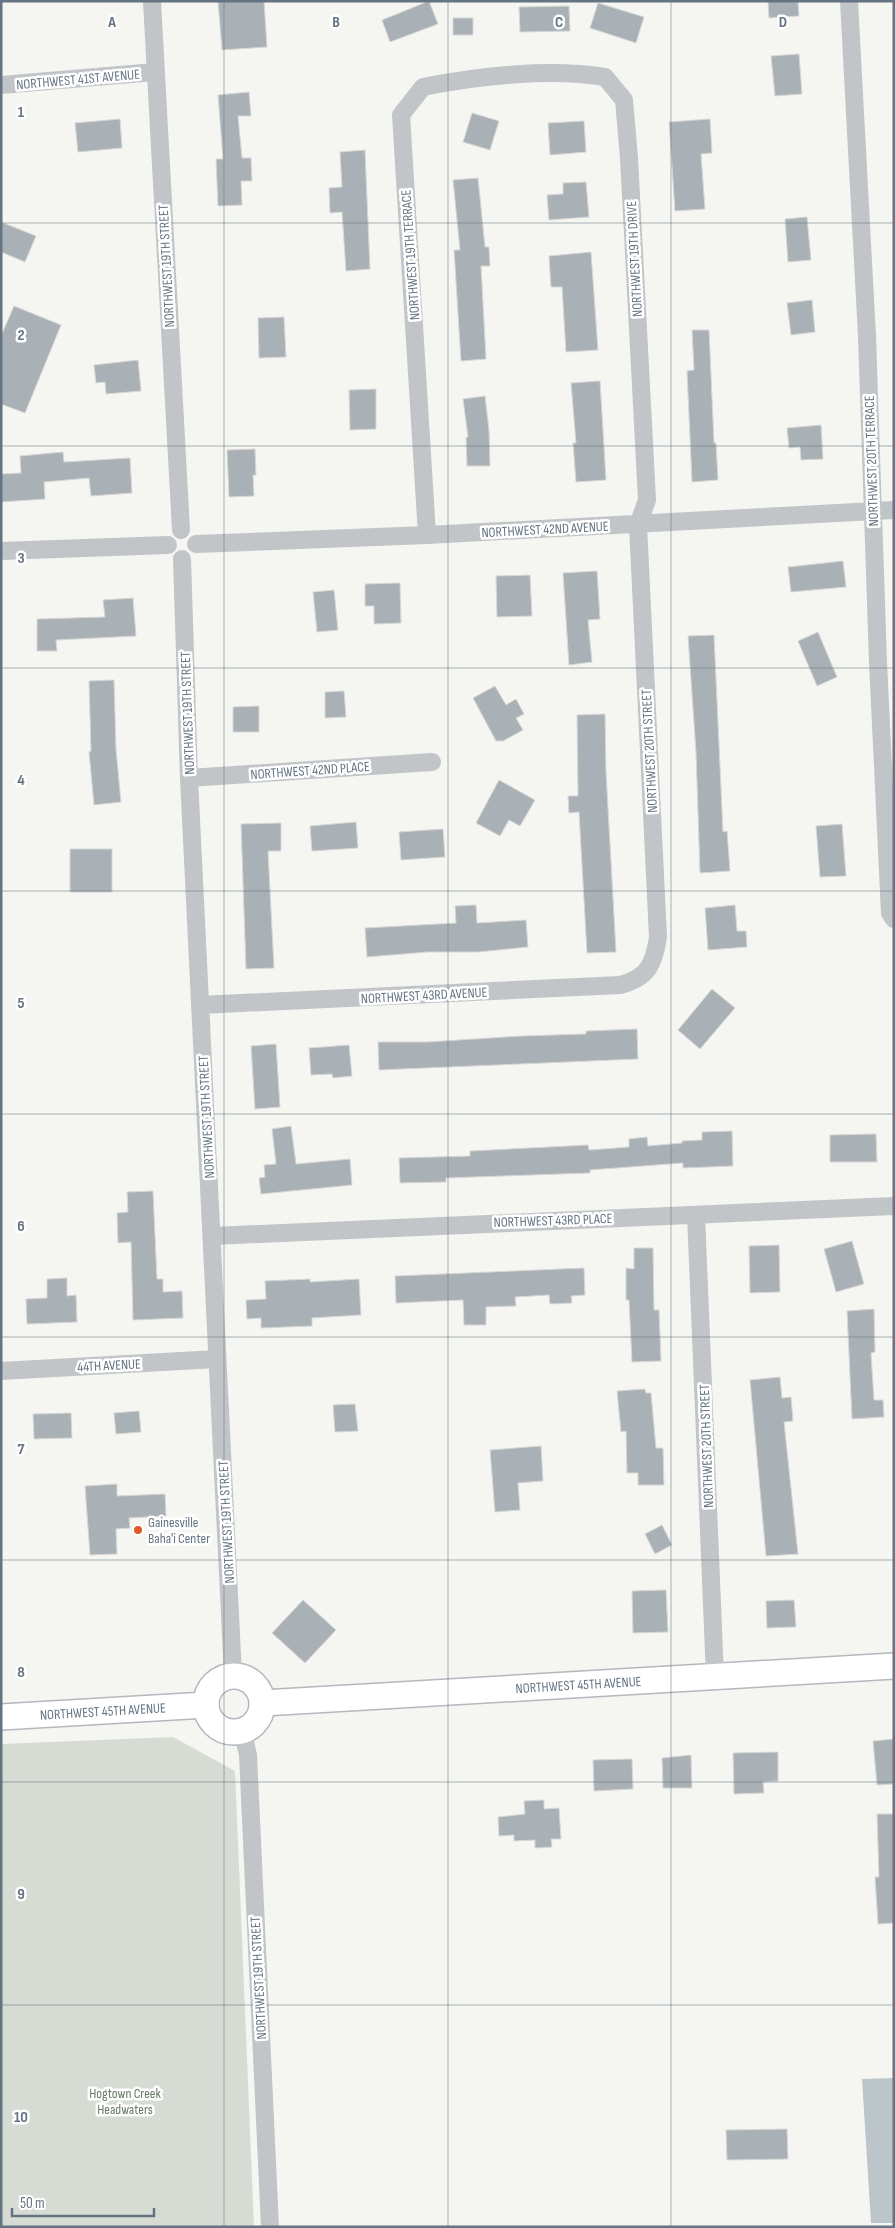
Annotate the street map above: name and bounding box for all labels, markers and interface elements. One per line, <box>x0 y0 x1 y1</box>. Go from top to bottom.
text: A <box>107 13 116 32</box>
text: B <box>332 13 340 32</box>
text: C <box>555 13 563 32</box>
text: D <box>779 13 787 32</box>
street label: NORTHWEST 41ST AVENUE <box>16 66 141 93</box>
text: 1 <box>18 103 25 122</box>
street label: NORTHWEST 19TH TERRACE <box>397 189 424 321</box>
street label: NORTHWEST 19TH DRIVE <box>623 200 646 317</box>
street label: NORTHWEST 19TH STREET <box>155 204 178 328</box>
text: 2 <box>17 326 25 345</box>
street label: NORTHWEST 20TH TERRACE <box>861 395 882 527</box>
street label: NORTHWEST 42ND AVENUE <box>481 518 609 541</box>
text: 3 <box>17 549 25 568</box>
street label: NORTHWEST 19TH STREET <box>177 651 198 775</box>
street label: NORTHWEST 20TH STREET <box>638 688 661 813</box>
street label: NORTHWEST 42ND PLACE <box>250 758 370 783</box>
text: 4 <box>17 771 25 790</box>
street label: NORTHWEST 43RD AVENUE <box>360 984 488 1007</box>
text: 5 <box>17 994 25 1013</box>
street label: NORTHWEST 19TH STREET <box>195 1055 218 1179</box>
street label: NORTHWEST 43RD PLACE <box>493 1210 613 1231</box>
text: 6 <box>17 1217 25 1236</box>
street label: 44TH AVENUE <box>77 1355 141 1376</box>
street label: NORTHWEST 20TH STREET <box>696 1384 717 1508</box>
text: 7 <box>18 1440 25 1459</box>
street label: NORTHWEST 19TH STREET <box>215 1460 238 1584</box>
place label: Gainesville Baha'i Center <box>148 1514 210 1547</box>
marker: Gainesville Baha'i Center <box>132 1524 144 1536</box>
text: 8 <box>17 1663 25 1682</box>
street label: NORTHWEST 45TH AVENUE <box>515 1673 642 1697</box>
street label: NORTHWEST 45TH AVENUE <box>39 1699 166 1724</box>
text: 9 <box>17 1885 25 1904</box>
street label: NORTHWEST 19TH STREET <box>247 1916 270 2040</box>
park label: Hogtown Creek Headwaters <box>89 2085 161 2118</box>
text: 10 <box>14 2108 28 2127</box>
scale bar <box>12 2186 155 2218</box>
text: 50 m <box>20 2194 45 2213</box>

